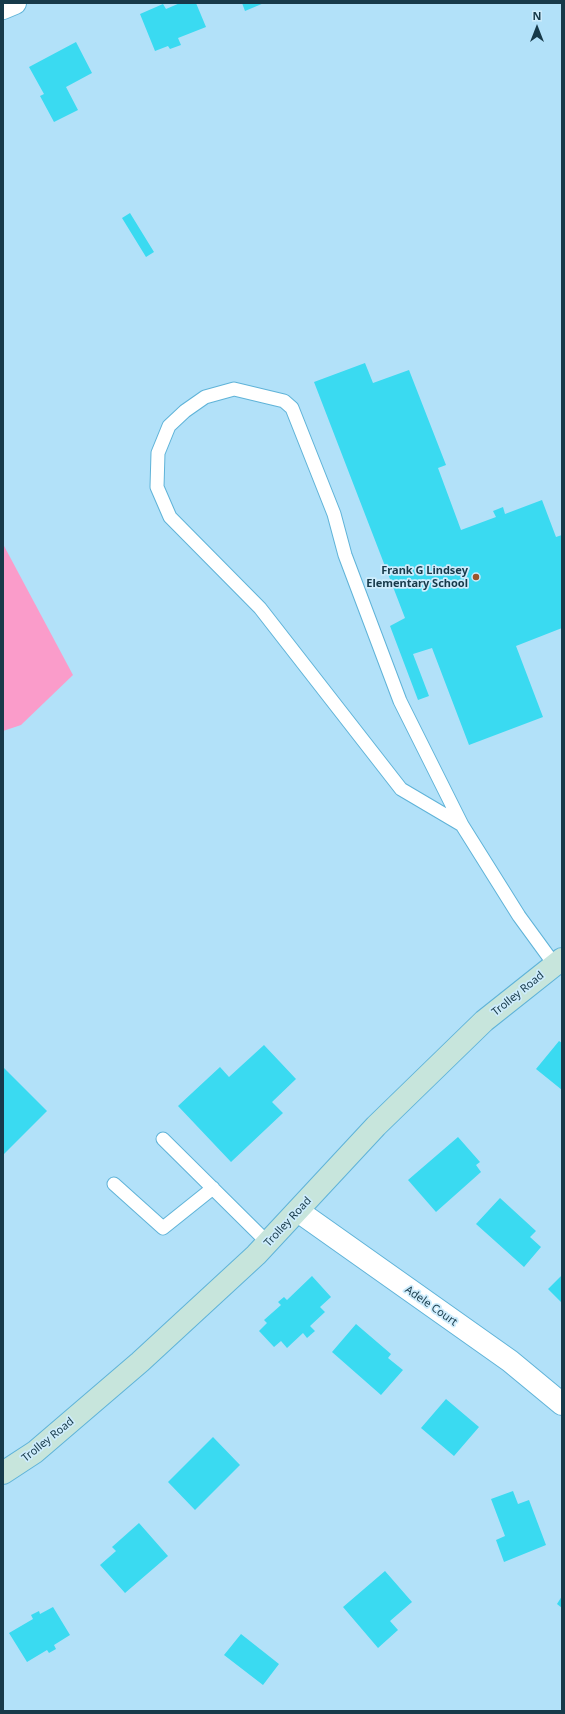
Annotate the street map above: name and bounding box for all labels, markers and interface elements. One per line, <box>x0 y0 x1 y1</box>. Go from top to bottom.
north arrow <box>517 8 557 48</box>
text: N <box>533 8 541 23</box>
place label: Frank G Lindsey Elementary School <box>366 564 468 590</box>
marker: Frank G Lindsey Elementary School <box>471 572 481 582</box>
street label: Trolley Road <box>489 969 547 1019</box>
street label: Trolley Road <box>262 1194 314 1250</box>
street label: Adele Court <box>402 1283 460 1329</box>
street label: Trolley Road <box>19 1415 77 1465</box>

